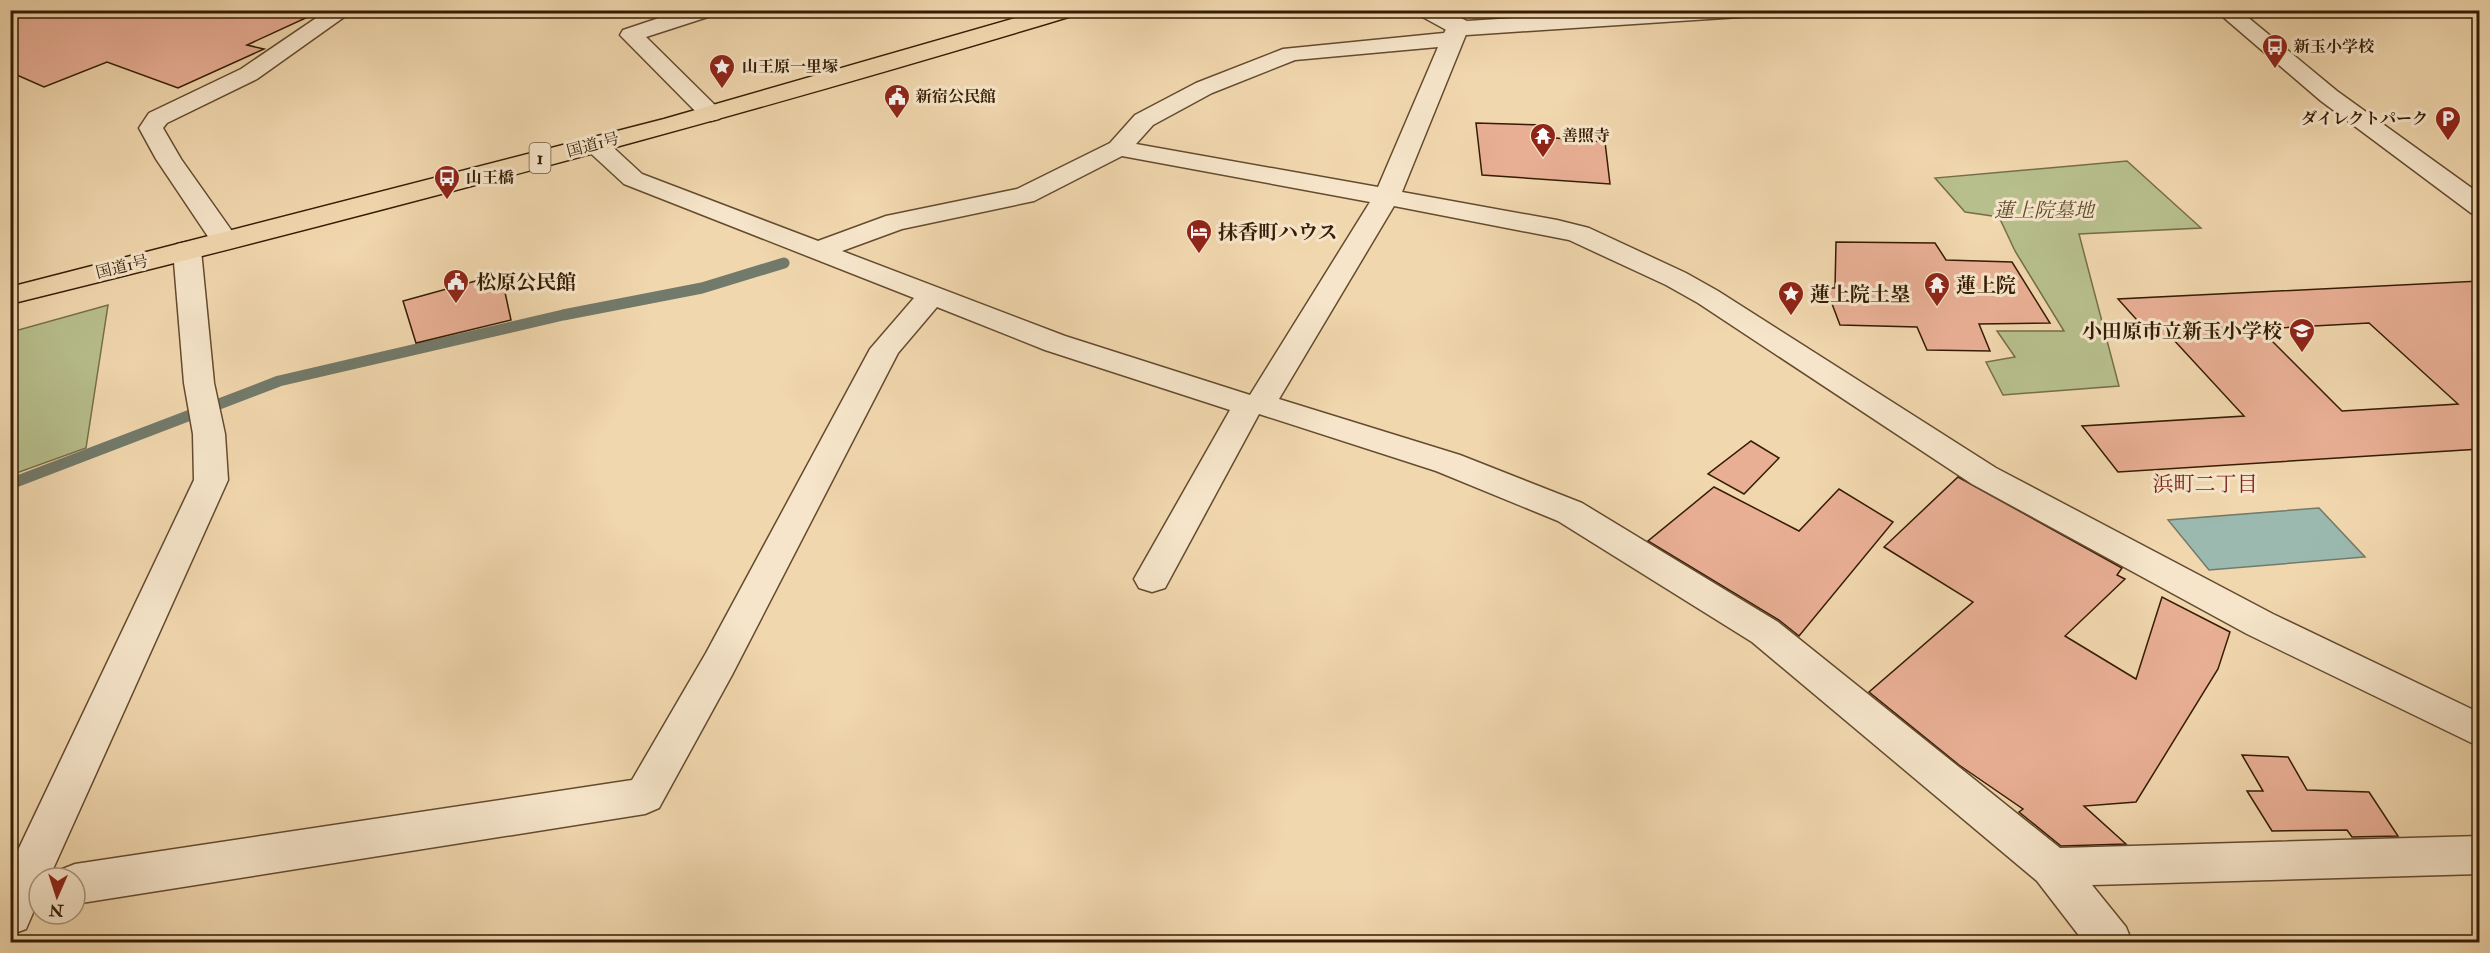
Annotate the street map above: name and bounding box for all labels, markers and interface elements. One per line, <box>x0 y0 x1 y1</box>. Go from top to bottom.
bus stop icon: 新玉小学校 <box>2260 32 2290 70</box>
place label: 新玉小学校 <box>2293 37 2375 57</box>
place icon: 山王原一里塚 <box>707 52 737 90</box>
place label: 山王原一里塚 <box>742 57 838 77</box>
public building icon: 新宿公民館 <box>882 82 912 120</box>
place label: 新宿公民館 <box>915 87 996 107</box>
parking icon: ダイレクトパーク <box>2433 104 2463 142</box>
place label: ダイレクトパーク <box>2301 109 2428 129</box>
temple icon: 善照寺 <box>1528 121 1558 159</box>
place label: 善照寺 <box>1562 126 1610 146</box>
street label: 国道1号 <box>564 128 622 162</box>
road number: 1 <box>530 143 550 173</box>
bus stop icon: 山王橋 <box>432 163 462 201</box>
place label: 山王橋 <box>466 168 514 188</box>
park label: 蓮上院墓地 <box>1994 198 2096 223</box>
hotel icon: 抹香町ハウス <box>1184 217 1214 255</box>
place label: 抹香町ハウス <box>1218 220 1337 245</box>
street label: 国道1号 <box>94 251 150 283</box>
public building icon: 松原公民館 <box>441 267 471 305</box>
place label: 松原公民館 <box>476 270 576 295</box>
temple icon: 蓮上院 <box>1922 270 1952 308</box>
place label: 蓮上院 <box>1956 273 2016 298</box>
place icon: 蓮上院土塁 <box>1776 279 1806 317</box>
place label: 蓮上院土塁 <box>1810 282 1910 307</box>
school or university icon: 小田原市立新玉小学校 <box>2287 316 2317 354</box>
place label: 小田原市立新玉小学校 <box>2082 319 2282 344</box>
district label: 浜町二丁目 <box>2153 471 2258 498</box>
north arrow <box>27 866 87 926</box>
text: N <box>48 900 65 920</box>

